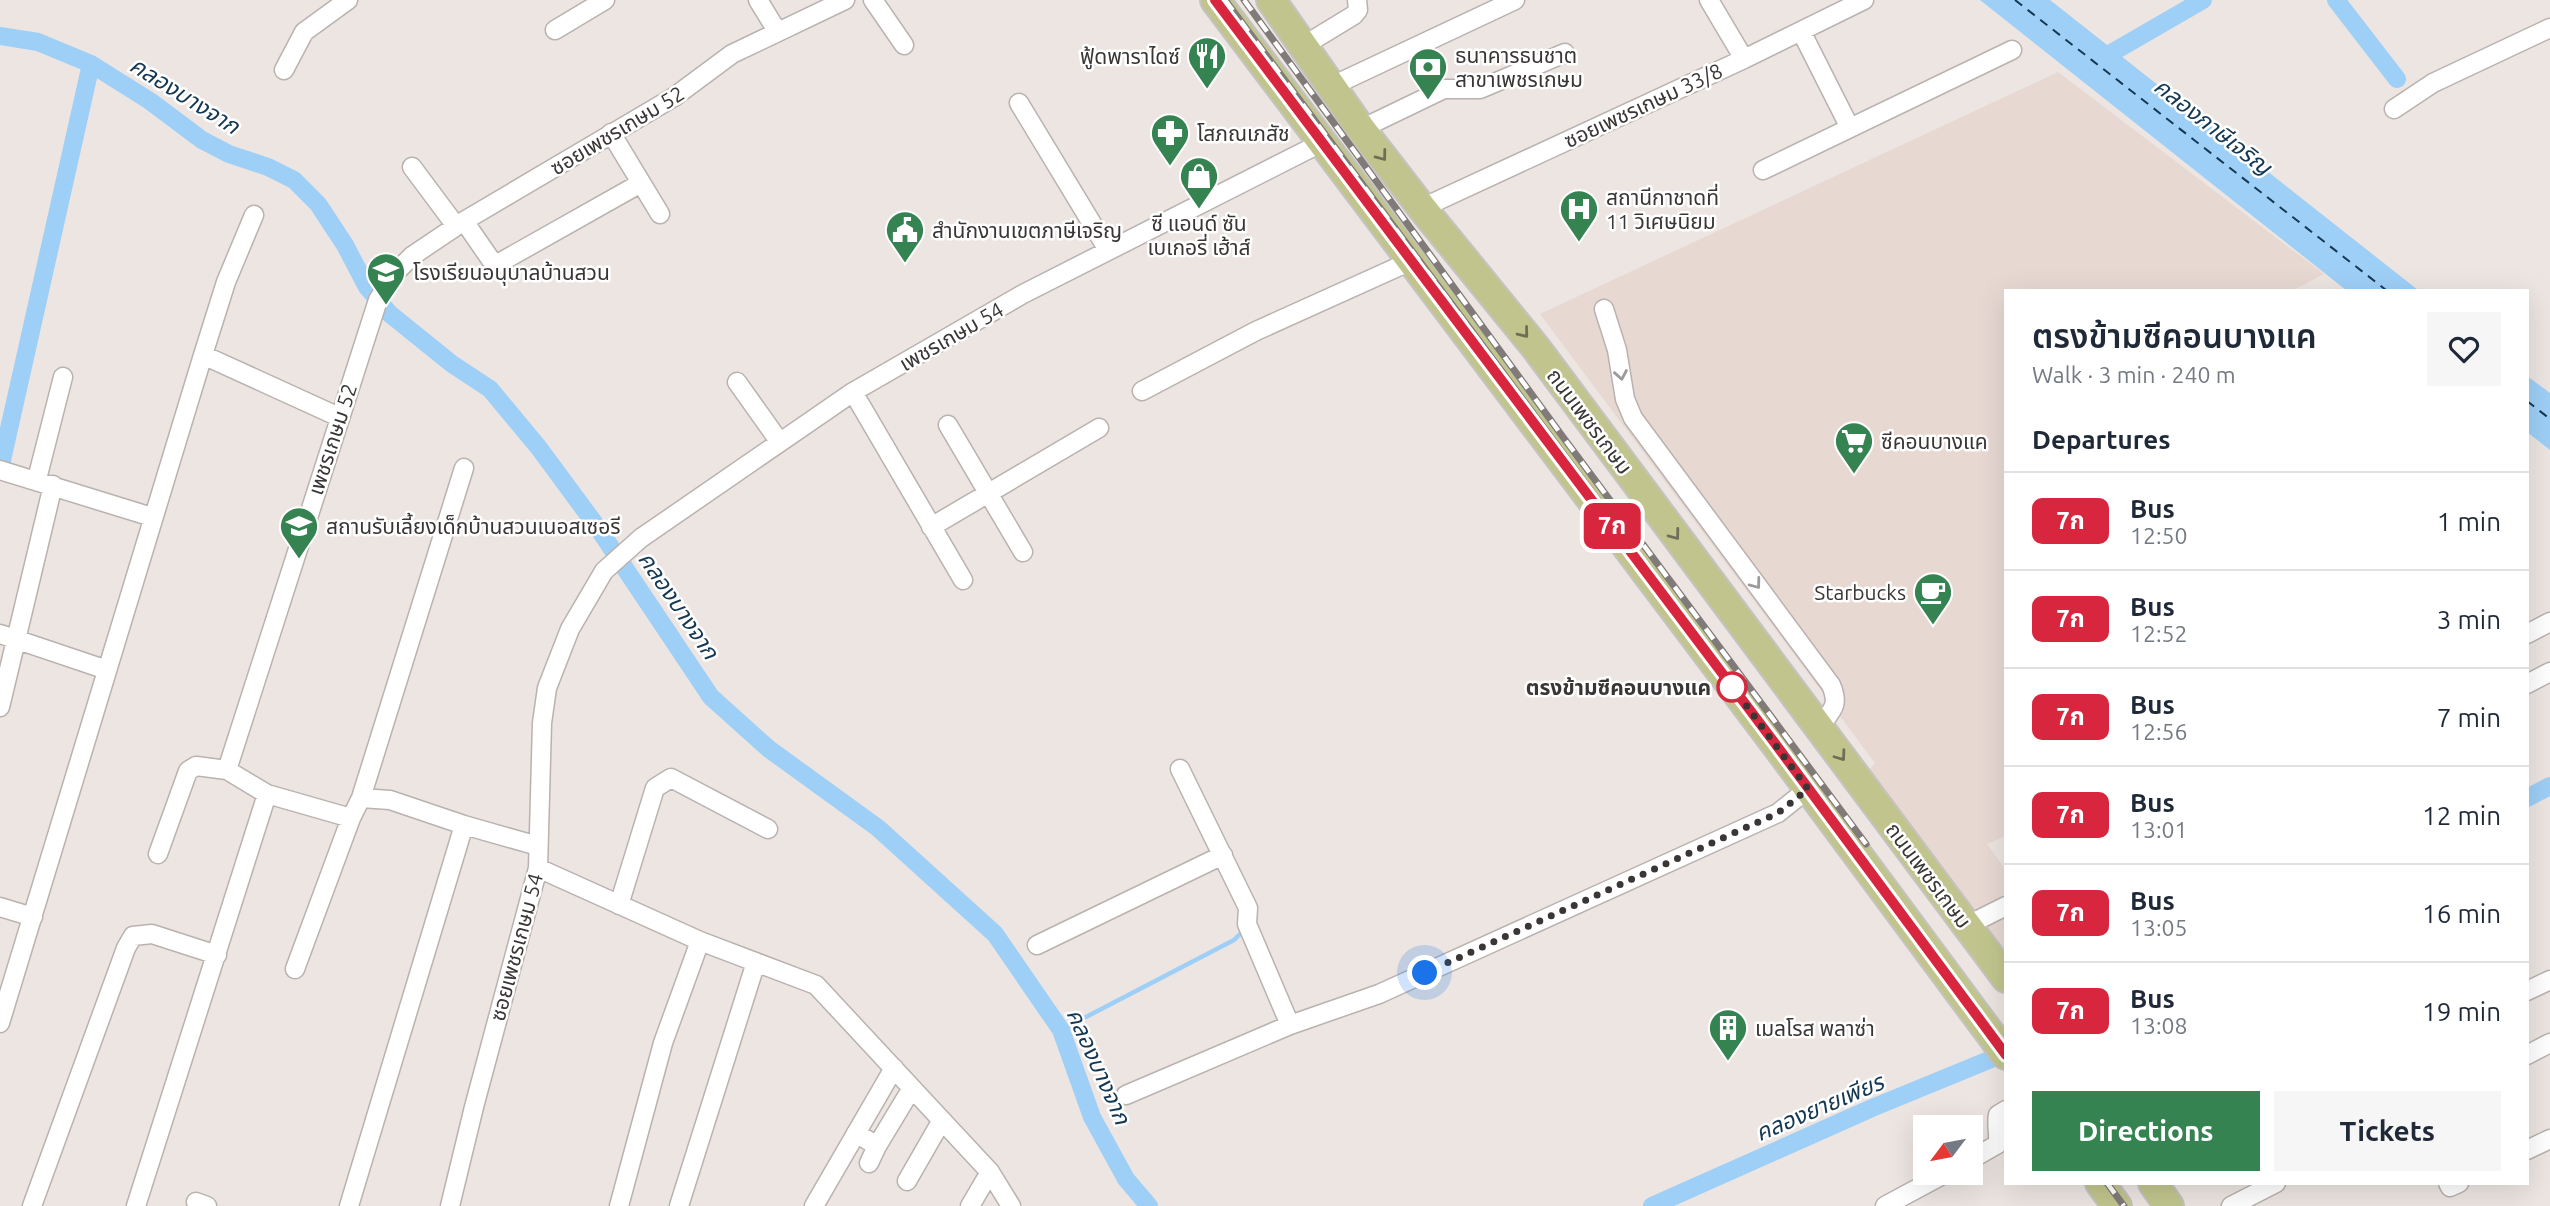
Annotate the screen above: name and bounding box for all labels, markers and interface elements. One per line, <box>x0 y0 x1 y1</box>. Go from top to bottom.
restaurant icon: ฟู้ดพาราไดซ์ <box>1186 35 1228 90</box>
place label: ธนาคารธนชาต สาขาเพชรเกษม <box>1455 43 1583 91</box>
place label: ฟู้ดพาราไดซ์ <box>1080 44 1181 70</box>
bank icon: ธนาคารธนชาต สาขาเพชรเกษม <box>1407 46 1449 101</box>
water label: คลองบางจาก <box>126 52 245 139</box>
street label: ซอยเพชรเกษม 33/8 <box>1560 58 1726 152</box>
water label: คลองภาษีเจริญ <box>2150 73 2278 181</box>
street label: ซอยเพชรเกษม 52 <box>546 81 688 179</box>
pharmacy icon: โสภณเภสัช <box>1149 112 1191 167</box>
place label: โสภณเภสัช <box>1197 121 1289 145</box>
one-way arrow <box>1373 148 1386 160</box>
shop icon: ซี แอนด์ ซัน เบเกอรี่ เฮ้าส์ <box>1178 155 1220 210</box>
place label: สถานีกาชาดที่ 11 วิเศษนิยม <box>1606 183 1719 233</box>
hospital icon: สถานีกาชาดที่ 11 วิเศษนิยม <box>1558 188 1600 243</box>
public building icon: สำนักงานเขตภาษีเจริญ <box>884 209 926 264</box>
place label: ซี แอนด์ ซัน เบเกอรี่ เฮ้าส์ <box>1148 211 1251 259</box>
place label: สำนักงานเขตภาษีเจริญ <box>932 218 1122 242</box>
school or university icon: โรงเรียนอนุบาลบ้านสวน <box>365 251 407 306</box>
place label: โรงเรียนอนุบาลบ้านสวน <box>413 260 610 286</box>
street label: เพชรเกษม 54 <box>895 297 1007 375</box>
button: heart <box>2427 312 2501 386</box>
text: ตรงข้ามซีคอนบางแค <box>2032 317 2317 354</box>
one-way arrow <box>1515 326 1528 338</box>
text: Walk · 3 min · 240 m <box>2032 362 2236 387</box>
street label: ถนนเพชรเกษม <box>1543 364 1637 478</box>
one-way arrow <box>1613 369 1628 381</box>
street label: เพชรเกษม 52 <box>303 380 361 498</box>
supermarket icon: ซีคอนบางแค <box>1833 420 1875 475</box>
text: Departures <box>2032 425 2170 454</box>
place label: ซีคอนบางแค <box>1881 429 1988 453</box>
text: Bus <box>2130 494 2175 523</box>
line badge: 7ก <box>1580 503 1644 549</box>
school or university icon: สถานรับเลี้ยงเด็กบ้านสวนเนอสเซอรี <box>278 505 320 560</box>
text: 7ก <box>2056 507 2085 534</box>
text: 1 min <box>2437 507 2501 536</box>
place label: สถานรับเลี้ยงเด็กบ้านสวนเนอสเซอรี <box>326 512 620 538</box>
text: 7ก <box>1598 512 1626 539</box>
text: 12:50 <box>2130 523 2188 548</box>
one-way arrow <box>1667 527 1679 540</box>
water label: คลองบางจาก <box>634 547 725 664</box>
cafe icon: Starbucks <box>1912 571 1954 626</box>
one-way arrow <box>1748 576 1760 589</box>
place label: Starbucks <box>1814 580 1906 604</box>
text: Bus <box>2130 592 2175 621</box>
text: 7ก <box>2056 605 2085 632</box>
text: 3 min <box>2437 605 2501 634</box>
text: 12:52 <box>2130 621 2188 646</box>
marker: ตรงข้ามซีคอนบางแค <box>1717 672 1747 702</box>
place label: ตรงข้ามซีคอนบางแค <box>1526 675 1711 699</box>
text: Bus <box>2130 690 2175 719</box>
text: 7ก <box>2056 703 2085 730</box>
text: 7 min <box>2437 703 2501 732</box>
text: 12:56 <box>2130 719 2188 744</box>
one-way arrow <box>1833 748 1845 761</box>
text: Bus <box>2130 788 2175 817</box>
text: 7ก <box>2056 801 2085 828</box>
text: 12 min <box>2422 801 2501 830</box>
text: 13:01 <box>2130 817 2188 842</box>
street label: ถนนเพชรเกษม <box>1882 818 1976 932</box>
street label: ซอยเพชรเกษม 54 <box>485 870 547 1024</box>
text: Bus <box>2130 886 2175 915</box>
text: 7ก <box>2056 899 2085 926</box>
text: 16 min <box>2422 899 2501 928</box>
text: 13:05 <box>2130 915 2188 940</box>
your location <box>1407 955 1442 990</box>
text: Bus <box>2130 984 2175 1013</box>
text: 7ก <box>2056 997 2085 1024</box>
text: 19 min <box>2422 997 2501 1026</box>
water label: คลองบางจาก <box>1062 1004 1136 1129</box>
building icon: เมลโรส พลาซ่า <box>1707 1007 1749 1062</box>
text: 13:08 <box>2130 1013 2188 1038</box>
place label: เมลโรส พลาซ่า <box>1755 1016 1875 1040</box>
water label: คลองยายเพียร <box>1751 1068 1888 1145</box>
button: Directions <box>2032 1091 2260 1171</box>
button: Tickets <box>2274 1091 2501 1171</box>
north arrow <box>1913 1115 1983 1185</box>
map controls <box>1913 1115 1983 1185</box>

